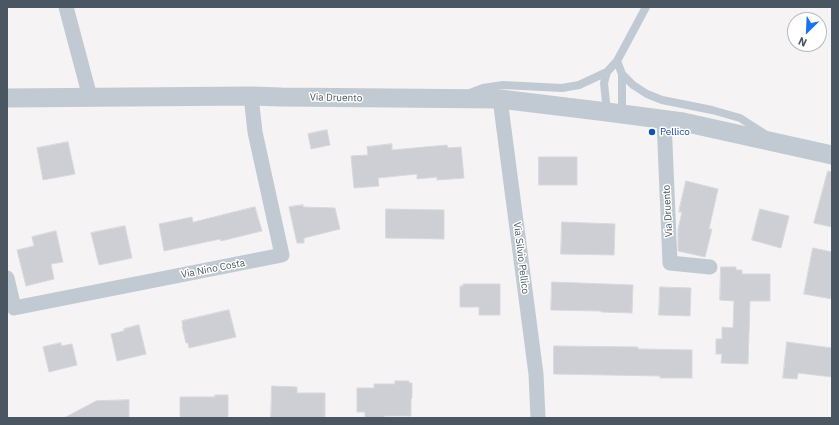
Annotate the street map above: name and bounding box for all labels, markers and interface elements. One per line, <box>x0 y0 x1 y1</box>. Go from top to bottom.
north arrow <box>787 12 827 52</box>
text: N <box>796 34 809 50</box>
street label: Via Druento <box>310 92 362 104</box>
place label: Pellico <box>660 126 690 138</box>
marker: Pellico <box>647 127 657 137</box>
street label: Via Druento <box>661 184 675 238</box>
street label: Via Silvio Pellico <box>511 221 531 295</box>
street label: Via Nino Costa <box>180 257 246 281</box>

